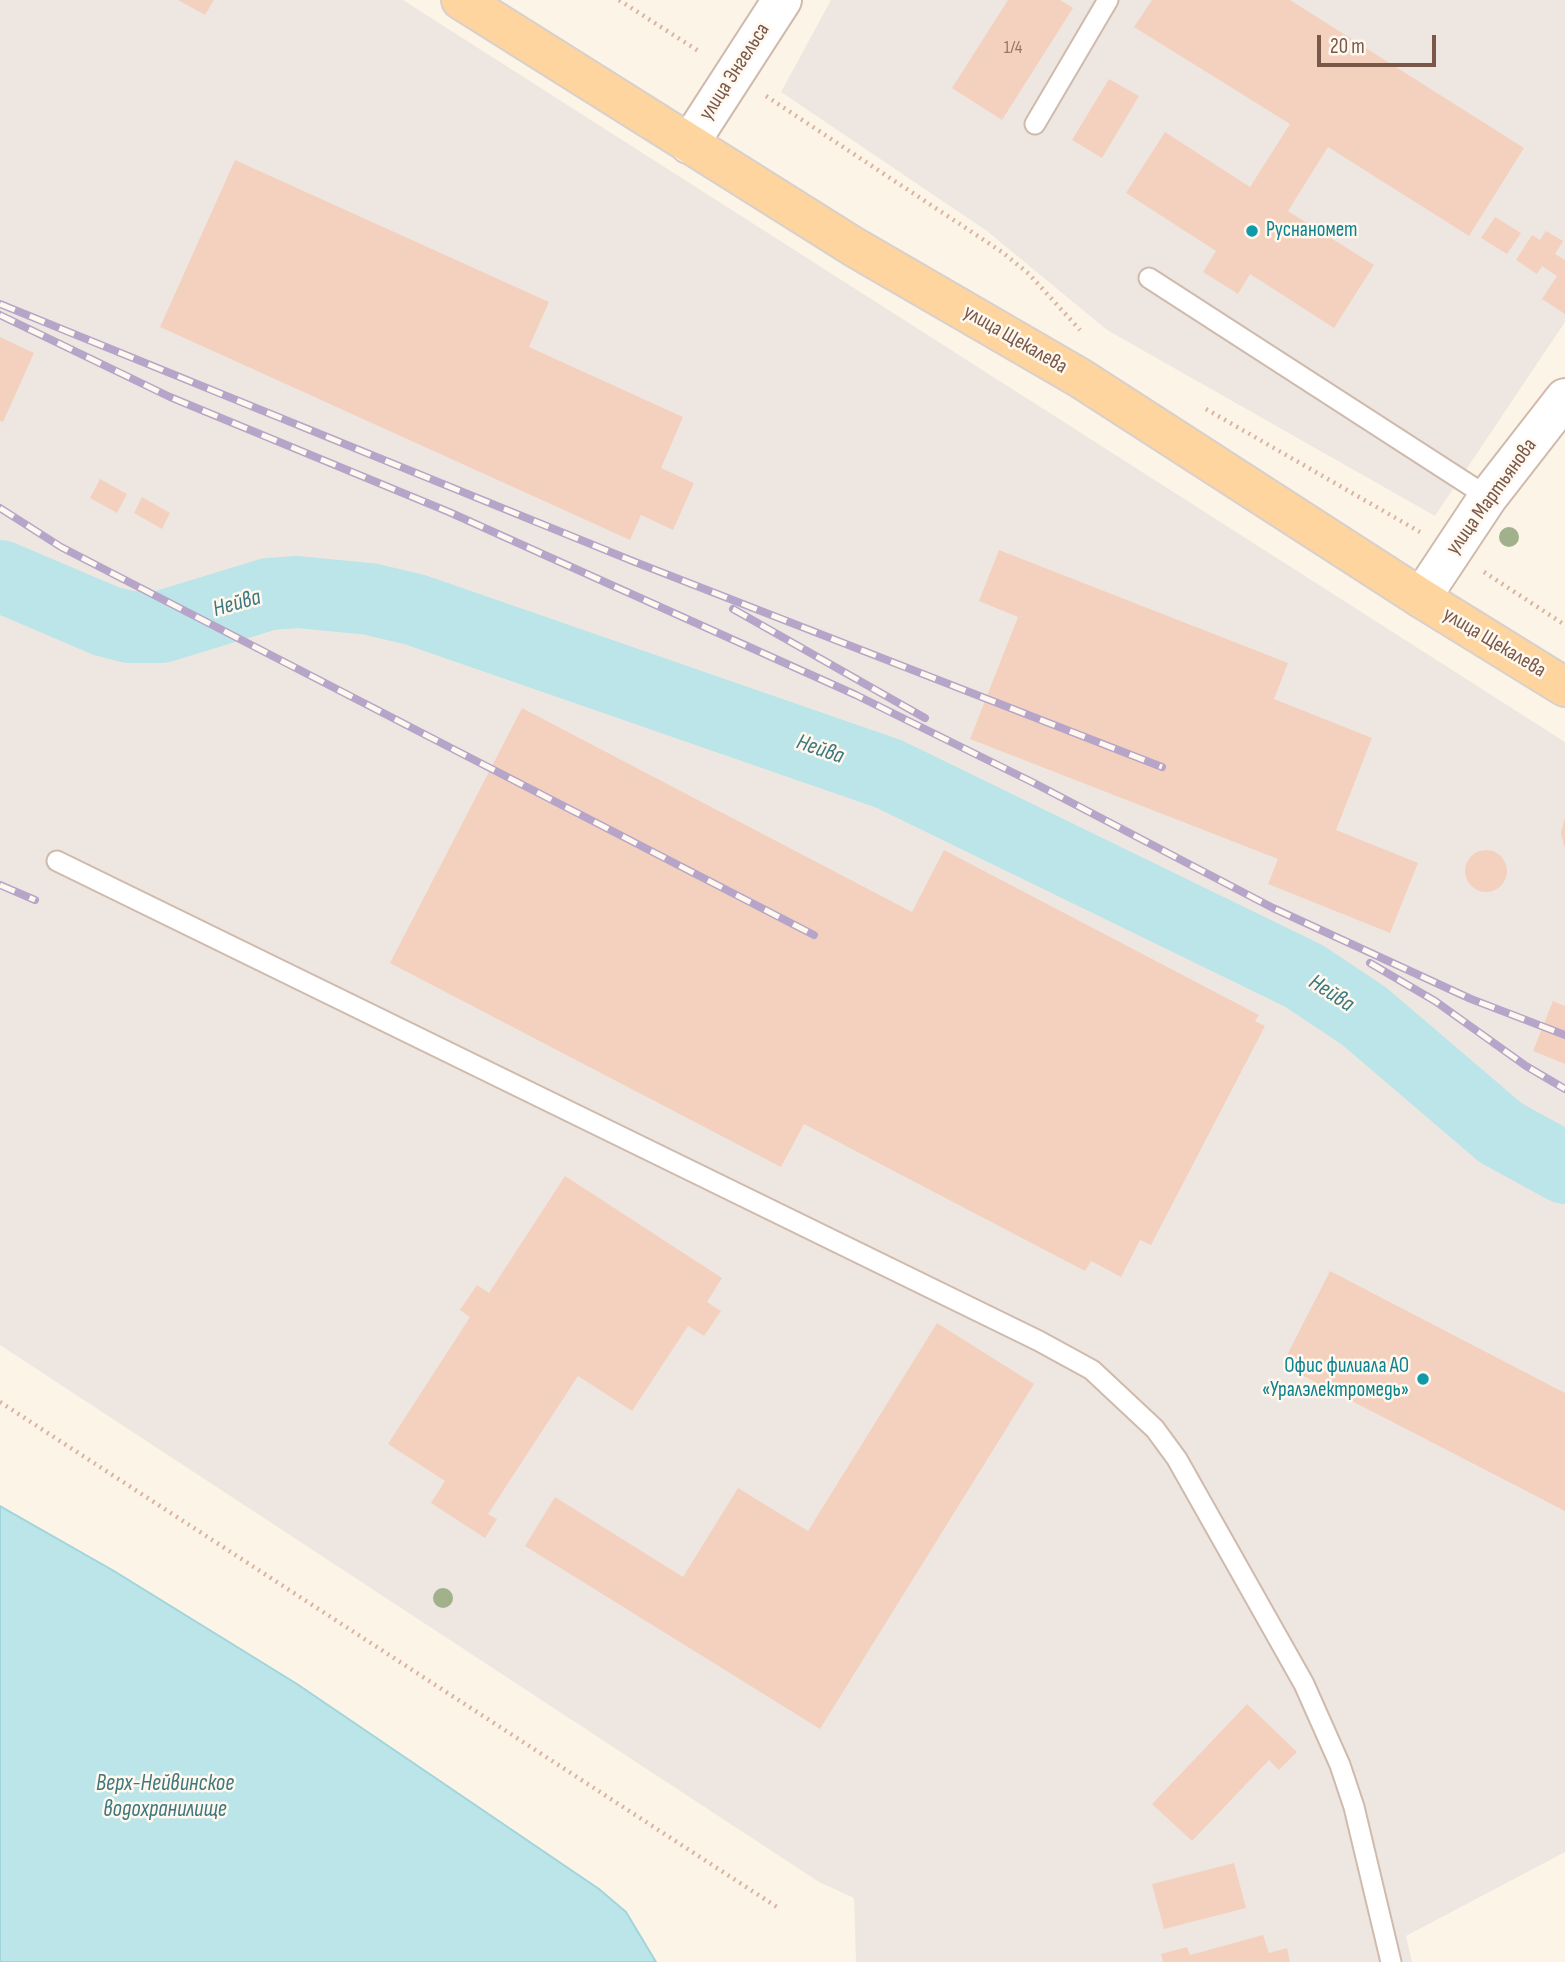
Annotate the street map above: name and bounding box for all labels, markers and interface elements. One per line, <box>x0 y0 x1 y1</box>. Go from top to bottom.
street label: улица Энгельса <box>694 19 776 125</box>
scale bar <box>1320 21 1439 65</box>
text: 20 m <box>1330 34 1365 59</box>
house number: 1/4 <box>1004 37 1022 59</box>
place label: Руснаномет <box>1266 218 1358 244</box>
marker: Руснаномет <box>1244 223 1260 239</box>
street label: улица Щекалева <box>959 300 1071 380</box>
street label: улица Мартьянова <box>1441 434 1543 560</box>
water label: Нейва <box>210 584 264 624</box>
street label: улица Щекалева <box>1438 602 1550 684</box>
water label: Нейва <box>793 729 847 771</box>
water label: Нейва <box>1303 969 1359 1019</box>
place label: Офис филиала АО «Уралэлектромедь» <box>1262 1354 1409 1404</box>
marker: Офис филиала АО «Уралэлектромедь» <box>1415 1371 1431 1387</box>
water label: Верх-Нейвинское водохранилище <box>96 1770 234 1824</box>

